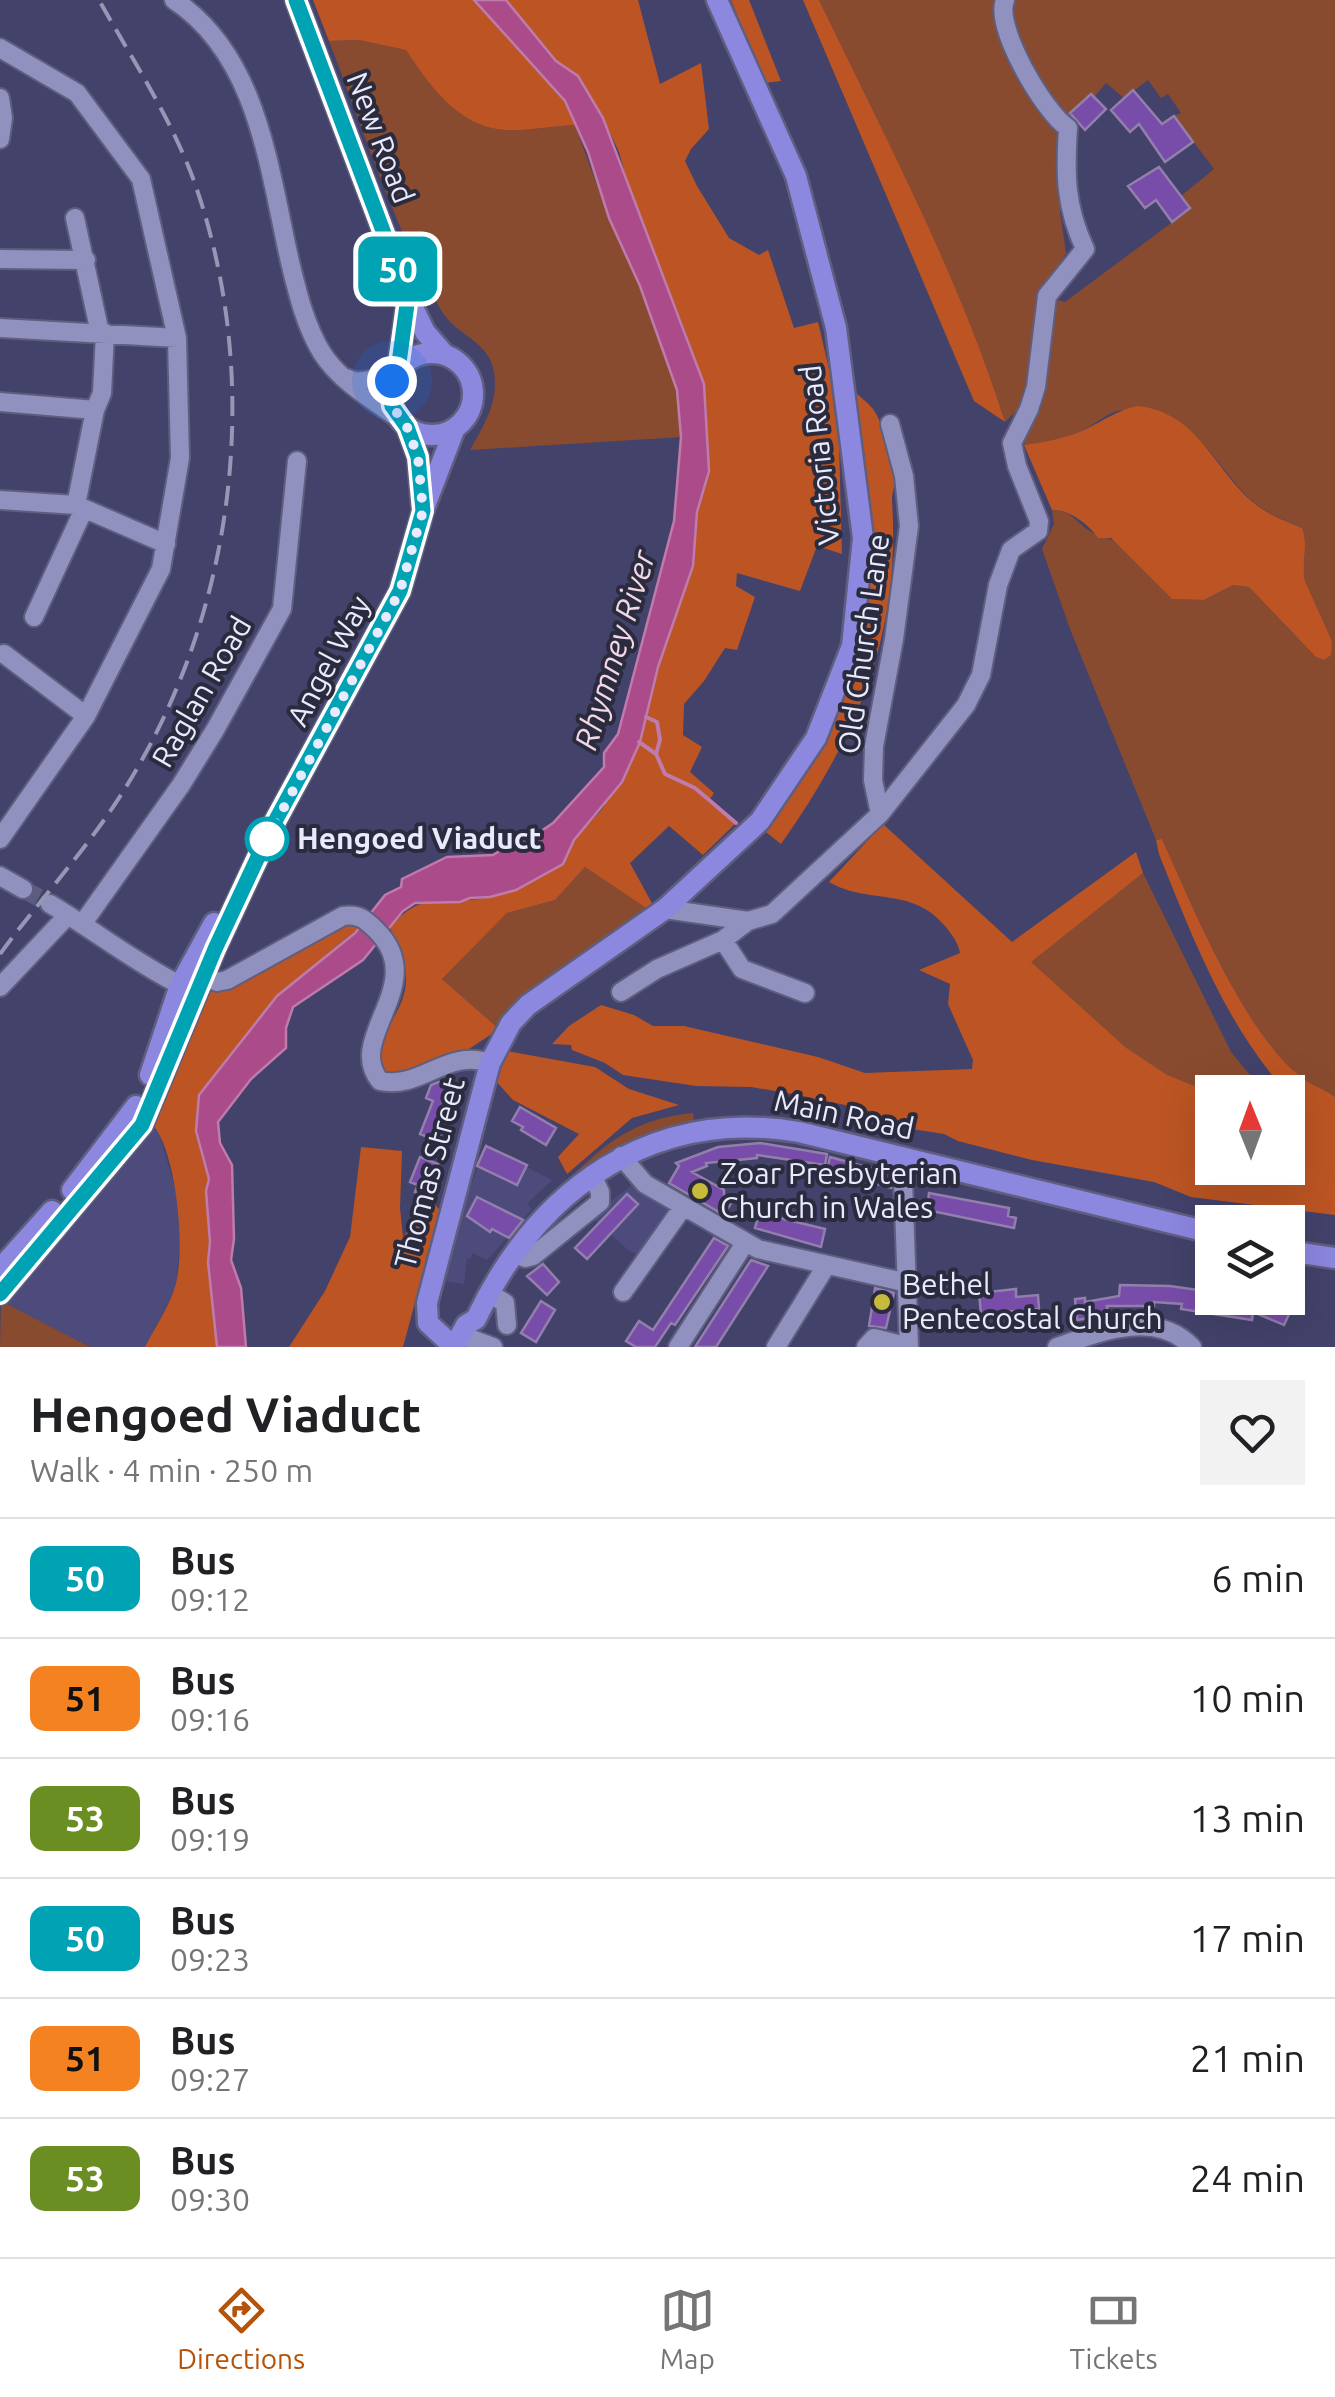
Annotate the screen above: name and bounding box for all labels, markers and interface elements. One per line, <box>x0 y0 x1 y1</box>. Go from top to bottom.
street label: New Road <box>340 67 421 208</box>
line badge: 50 <box>353 236 443 302</box>
text: 50 <box>378 249 418 289</box>
your location <box>367 356 417 406</box>
street label: Victoria Road <box>793 364 845 547</box>
street label: Old Church Lane <box>831 532 895 756</box>
water label: Rhymney River <box>567 545 662 754</box>
street label: Angel Way <box>280 590 376 731</box>
street label: Raglan Road <box>144 610 258 773</box>
marker: Hengoed Viaduct <box>246 818 288 860</box>
place label: Hengoed Viaduct <box>297 821 542 855</box>
street label: Thomas Street <box>387 1073 471 1272</box>
north arrow <box>1195 1075 1305 1185</box>
map controls <box>1195 1075 1305 1315</box>
street label: Main Road <box>771 1083 917 1145</box>
place label: Zoar Presbyterian Church in Wales <box>720 1156 958 1224</box>
marker: Zoar Presbyterian Church in Wales <box>689 1180 711 1202</box>
button: layers <box>1195 1205 1305 1315</box>
place label: Bethel Pentecostal Church <box>902 1267 1163 1335</box>
marker: Bethel Pentecostal Church <box>871 1291 893 1313</box>
button: heart <box>1200 1380 1305 1485</box>
text: Hengoed Viaduct <box>30 1387 421 1441</box>
text: Walk · 4 min · 250 m <box>30 1452 313 1488</box>
text: Bus <box>170 1539 235 1581</box>
text: 6 min <box>1211 1557 1305 1599</box>
text: 50 <box>65 1558 105 1598</box>
text: 09:12 <box>170 1581 250 1617</box>
text: Bus <box>170 1659 235 1701</box>
text: 10 min <box>1190 1677 1305 1719</box>
text: 51 <box>65 1678 105 1718</box>
text: 09:16 <box>170 1701 250 1737</box>
text: Bus <box>170 1779 235 1821</box>
text: 13 min <box>1190 1797 1305 1839</box>
text: 53 <box>65 1798 105 1838</box>
text: 09:19 <box>170 1821 250 1857</box>
text: Bus <box>170 1899 235 1941</box>
text: 17 min <box>1190 1917 1305 1959</box>
text: 50 <box>65 1918 105 1958</box>
text: 09:23 <box>170 1941 250 1977</box>
text: Bus <box>170 2019 235 2061</box>
text: 21 min <box>1190 2037 1305 2079</box>
text: 51 <box>65 2038 105 2078</box>
text: 09:27 <box>170 2061 250 2097</box>
text: Bus <box>170 2139 235 2181</box>
text: 24 min <box>1190 2157 1305 2199</box>
text: 53 <box>65 2158 105 2198</box>
text: 09:30 <box>170 2181 250 2217</box>
tab: Directions <box>177 2283 305 2374</box>
tab: Map <box>660 2283 715 2374</box>
tab: Tickets <box>1069 2283 1158 2374</box>

